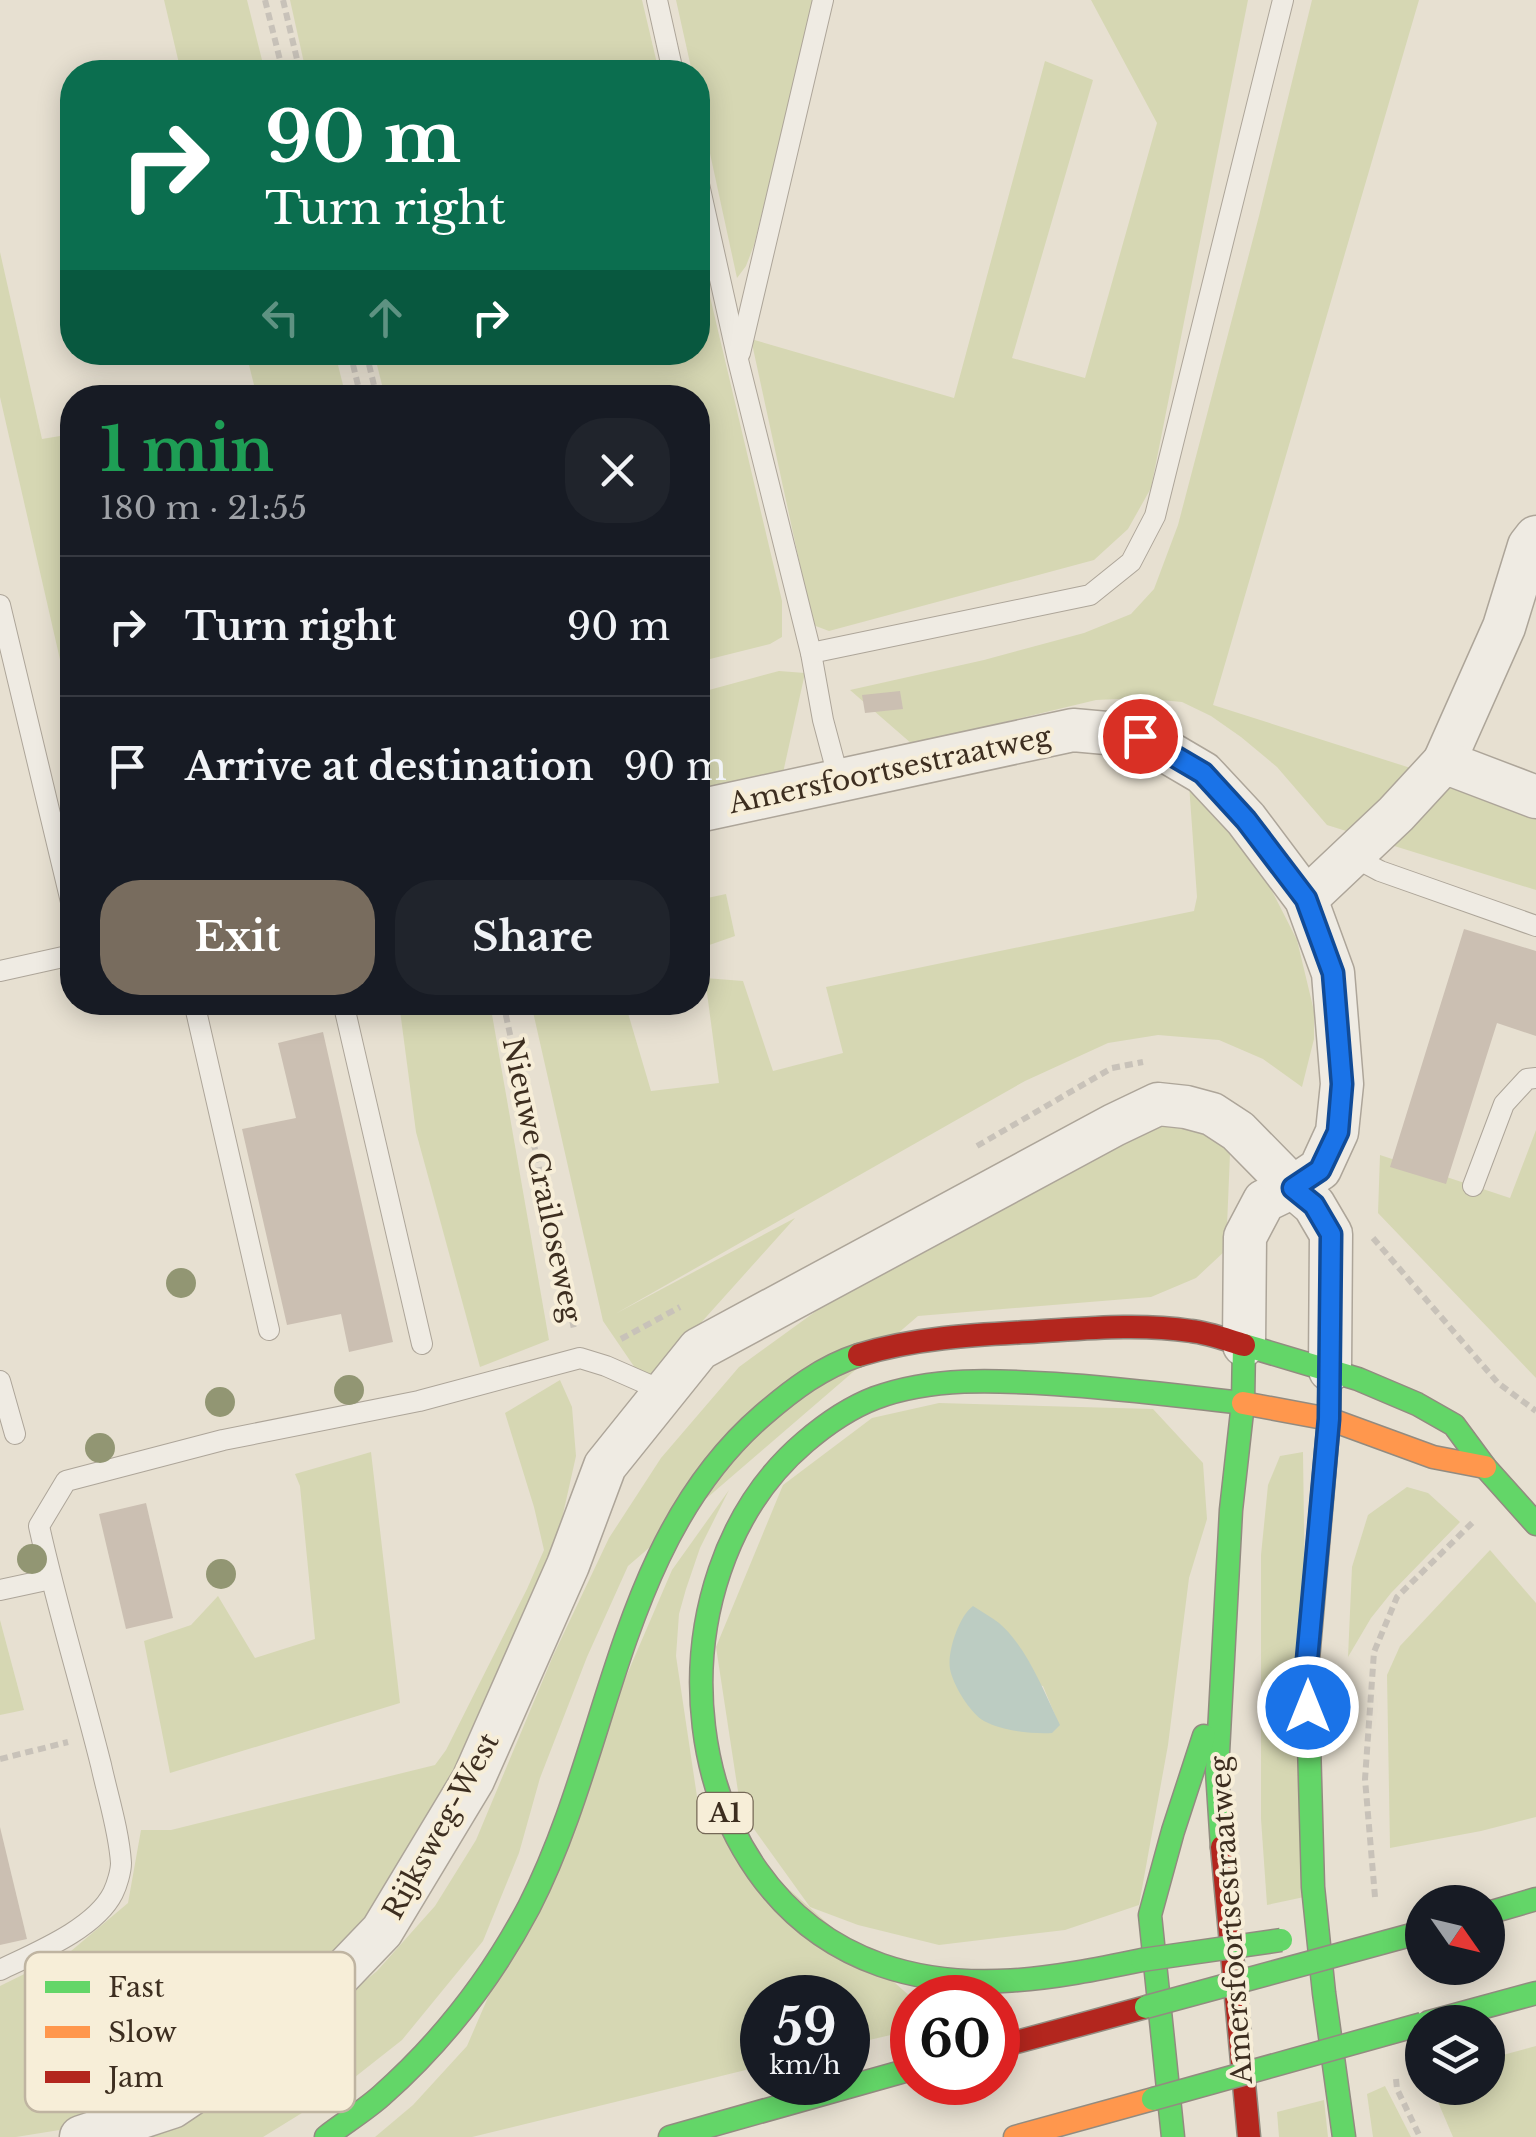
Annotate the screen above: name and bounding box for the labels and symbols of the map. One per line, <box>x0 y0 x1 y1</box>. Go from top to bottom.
pin <box>1098 694 1183 779</box>
street label: Amersfoortsestraatweg <box>725 718 1056 822</box>
street label: Nieuwe Crailoseweg <box>495 1035 589 1326</box>
position arrow <box>1256 1655 1360 1759</box>
street label: Rijksweg-West <box>375 1726 507 1925</box>
street label: Amersfoortsestraatweg <box>1202 1754 1260 2086</box>
road number: A1 <box>698 1793 752 1833</box>
north arrow <box>1405 1885 1505 1985</box>
legend <box>25 1952 355 2112</box>
text: Fast <box>108 1970 165 2005</box>
speed limit sign: 60 <box>890 1975 1020 2105</box>
text: Slow <box>108 2015 177 2050</box>
text: Jam <box>104 2060 164 2095</box>

